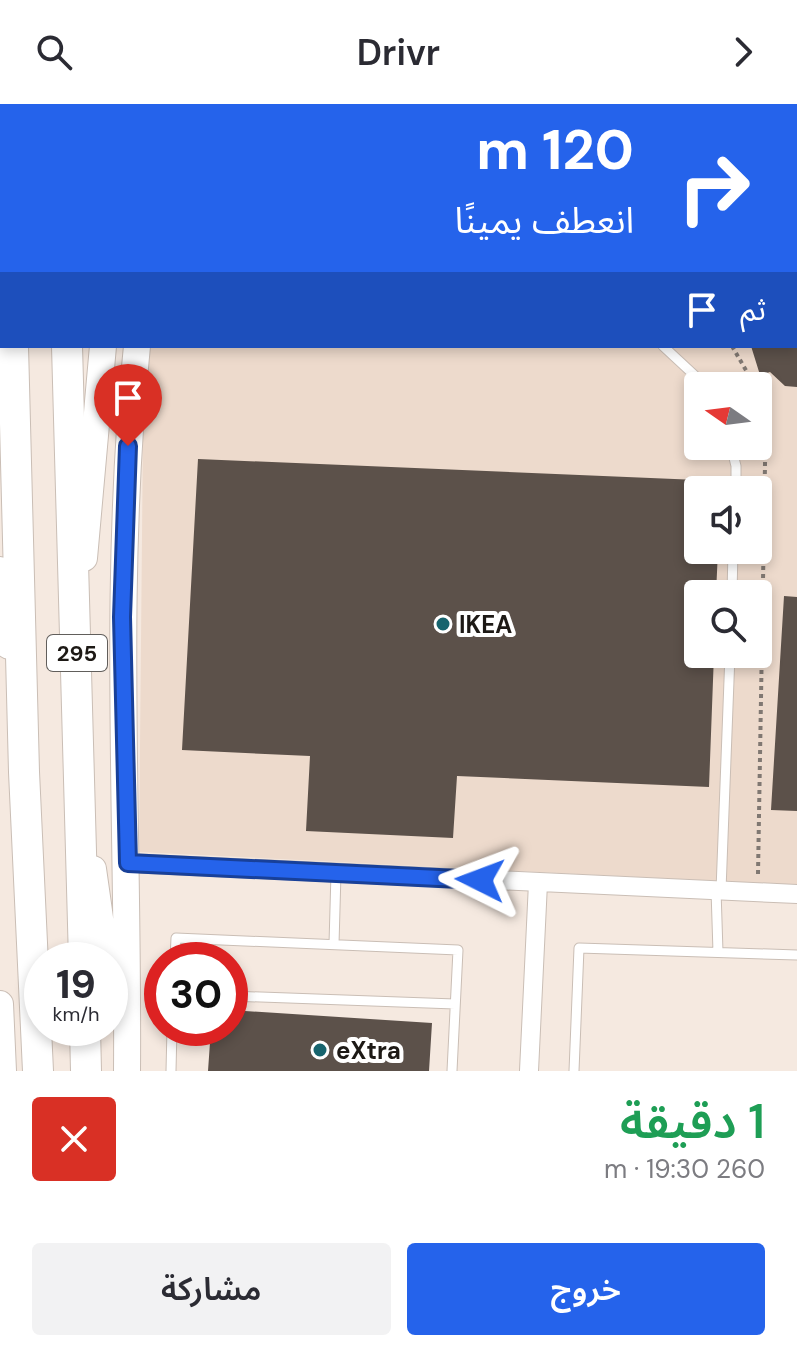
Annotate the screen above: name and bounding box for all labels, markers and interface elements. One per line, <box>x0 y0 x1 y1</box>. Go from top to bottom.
text: Drivr <box>357 29 440 76</box>
icon: search <box>32 30 76 74</box>
icon: forward <box>721 30 765 74</box>
text: 120 m <box>476 113 634 186</box>
icon: right <box>662 136 766 240</box>
text: انعطف يمينًا <box>455 197 634 244</box>
icon: arrive <box>680 288 724 332</box>
text: ثم <box>740 290 766 329</box>
pin <box>94 364 162 446</box>
north arrow <box>684 372 772 460</box>
map controls <box>684 372 772 668</box>
icon: arrive <box>106 376 150 420</box>
button: sound <box>684 476 772 564</box>
button: search <box>684 580 772 668</box>
place label: IKEA <box>459 609 512 640</box>
marker: IKEA <box>434 615 452 633</box>
road number: 295 <box>47 635 107 671</box>
position arrow <box>438 838 522 922</box>
speed limit sign: 30 <box>144 942 248 1046</box>
text: 19 <box>56 958 96 1010</box>
text: km/h <box>52 1001 100 1027</box>
place label: eXtra <box>336 1035 401 1066</box>
marker: eXtra <box>311 1041 329 1059</box>
text: 1 دقيقة <box>620 1090 765 1153</box>
button: close <box>32 1097 116 1181</box>
text: 260 m · 19:30 <box>604 1152 765 1186</box>
button: مشاركة <box>32 1243 391 1335</box>
button: خروج <box>407 1243 765 1335</box>

